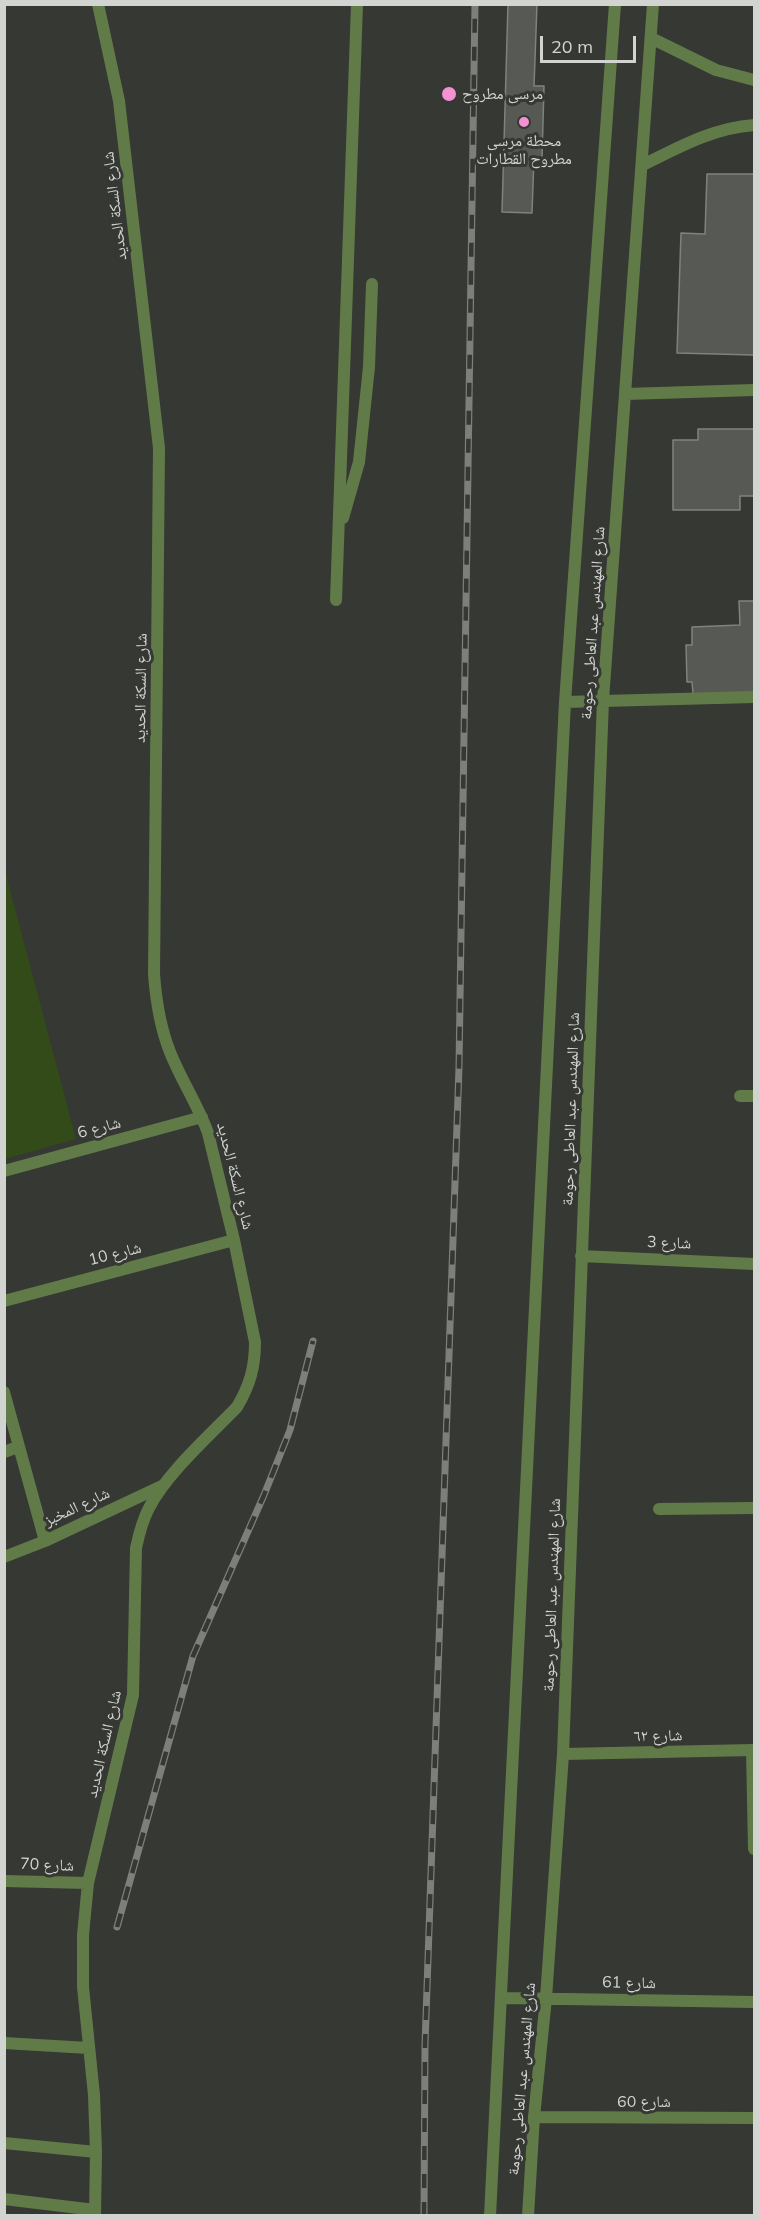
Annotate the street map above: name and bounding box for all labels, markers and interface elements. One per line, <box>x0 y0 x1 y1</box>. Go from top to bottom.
scale bar <box>543 24 639 62</box>
text: 20 m <box>551 35 593 58</box>
place label: مرسى مطروح <box>462 84 543 104</box>
marker: مرسى مطروح <box>440 85 458 103</box>
marker: محطة مرسى مطروح القطارات <box>517 115 531 129</box>
place label: محطة مرسى مطروح القطارات <box>476 131 572 169</box>
street label: شارع السكة الحديد <box>99 150 131 262</box>
street label: شارع المهندس عبد العاطى رحومة <box>577 526 609 720</box>
street label: شارع السكة الحديد <box>130 633 152 743</box>
street label: شارع المهندس عبد العاطى رحومة <box>558 1012 584 1206</box>
street label: شارع 6 <box>75 1113 123 1143</box>
street label: شارع السكة الحديد <box>212 1120 258 1232</box>
street label: شارع 3 <box>647 1233 691 1253</box>
street label: شارع 10 <box>87 1238 143 1270</box>
street label: شارع المخبز <box>41 1483 113 1531</box>
street label: شارع المهندس عبد العاطى رحومة <box>539 1498 565 1692</box>
street label: شارع السكة الحديد <box>82 1688 126 1800</box>
street label: شارع ٦٢ <box>633 1726 683 1746</box>
street label: شارع 70 <box>20 1854 74 1876</box>
street label: شارع 61 <box>602 1973 656 1993</box>
street label: شارع المهندس عبد العاطى رحومة <box>504 1982 540 2176</box>
street label: شارع 60 <box>617 2092 671 2112</box>

